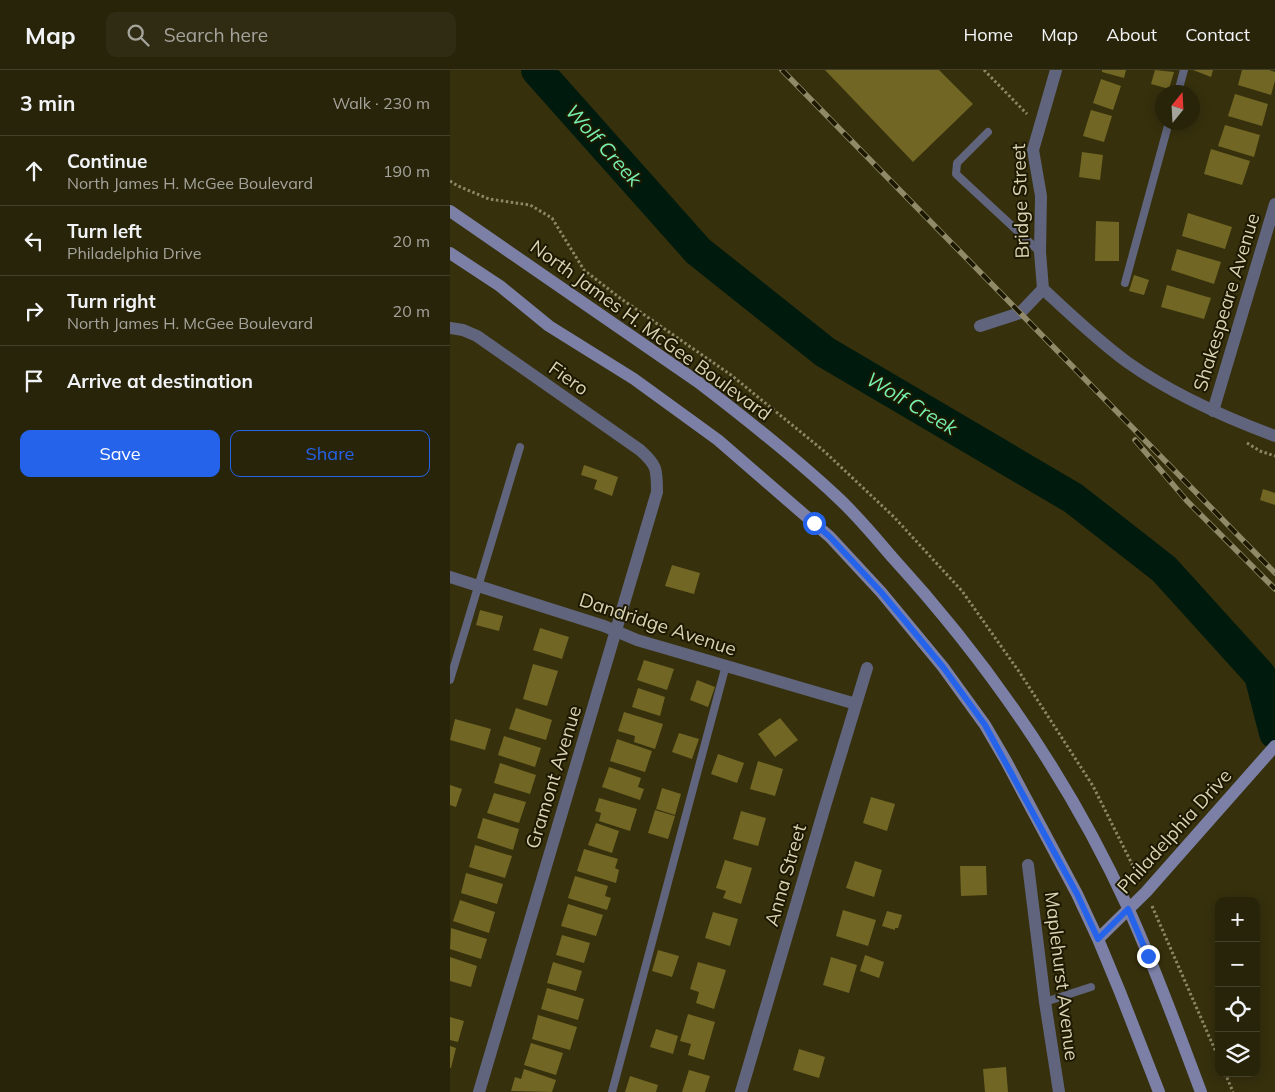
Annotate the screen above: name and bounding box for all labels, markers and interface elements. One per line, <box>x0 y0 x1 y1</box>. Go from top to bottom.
search box <box>106 12 456 57</box>
text: Map <box>25 20 76 50</box>
icon: search <box>124 21 152 49</box>
text: Search here <box>164 23 268 47</box>
text: Home <box>963 23 1013 46</box>
text: Map <box>1041 23 1078 46</box>
text: About <box>1106 23 1157 46</box>
text: Contact <box>1185 23 1250 46</box>
north arrow <box>1155 85 1200 130</box>
text: 3 min <box>20 90 75 116</box>
text: Walk · 230 m <box>332 93 430 113</box>
water label: Wolf Creek <box>561 99 648 192</box>
street label: Bridge Street <box>1006 143 1034 259</box>
text: Continue <box>67 149 147 173</box>
icon: ahead <box>20 157 48 185</box>
text: 190 m <box>383 161 430 181</box>
text: North James H. McGee Boulevard <box>67 173 313 193</box>
street label: Shakespeare Avenue <box>1187 210 1265 394</box>
text: Turn left <box>67 219 142 243</box>
icon: left <box>20 227 48 255</box>
text: 20 m <box>393 231 430 251</box>
street label: North James H. McGee Boulevard <box>526 234 776 426</box>
text: Philadelphia Drive <box>67 243 201 263</box>
text: Turn right <box>67 289 156 313</box>
icon: right <box>20 297 48 325</box>
text: 20 m <box>393 301 430 321</box>
text: North James H. McGee Boulevard <box>67 313 313 333</box>
street label: Fiero <box>544 356 594 400</box>
water label: Wolf Creek <box>862 366 963 440</box>
icon: arrive <box>20 367 48 395</box>
text: Arrive at destination <box>67 369 253 393</box>
button: Save <box>20 430 220 477</box>
button: Share <box>230 430 430 477</box>
route start <box>803 512 826 535</box>
street label: Dandridge Avenue <box>576 587 740 661</box>
street label: Gramont Avenue <box>520 702 586 852</box>
street label: Philadelphia Drive <box>1112 764 1236 898</box>
street label: Anna Street <box>759 821 811 929</box>
street label: Maplehurst Avenue <box>1040 890 1084 1062</box>
map controls <box>1215 897 1260 1077</box>
button: + <box>1215 897 1260 942</box>
button: − <box>1215 942 1260 987</box>
route end <box>1137 945 1160 968</box>
button: locate <box>1215 987 1260 1032</box>
button: layers <box>1215 1032 1260 1077</box>

